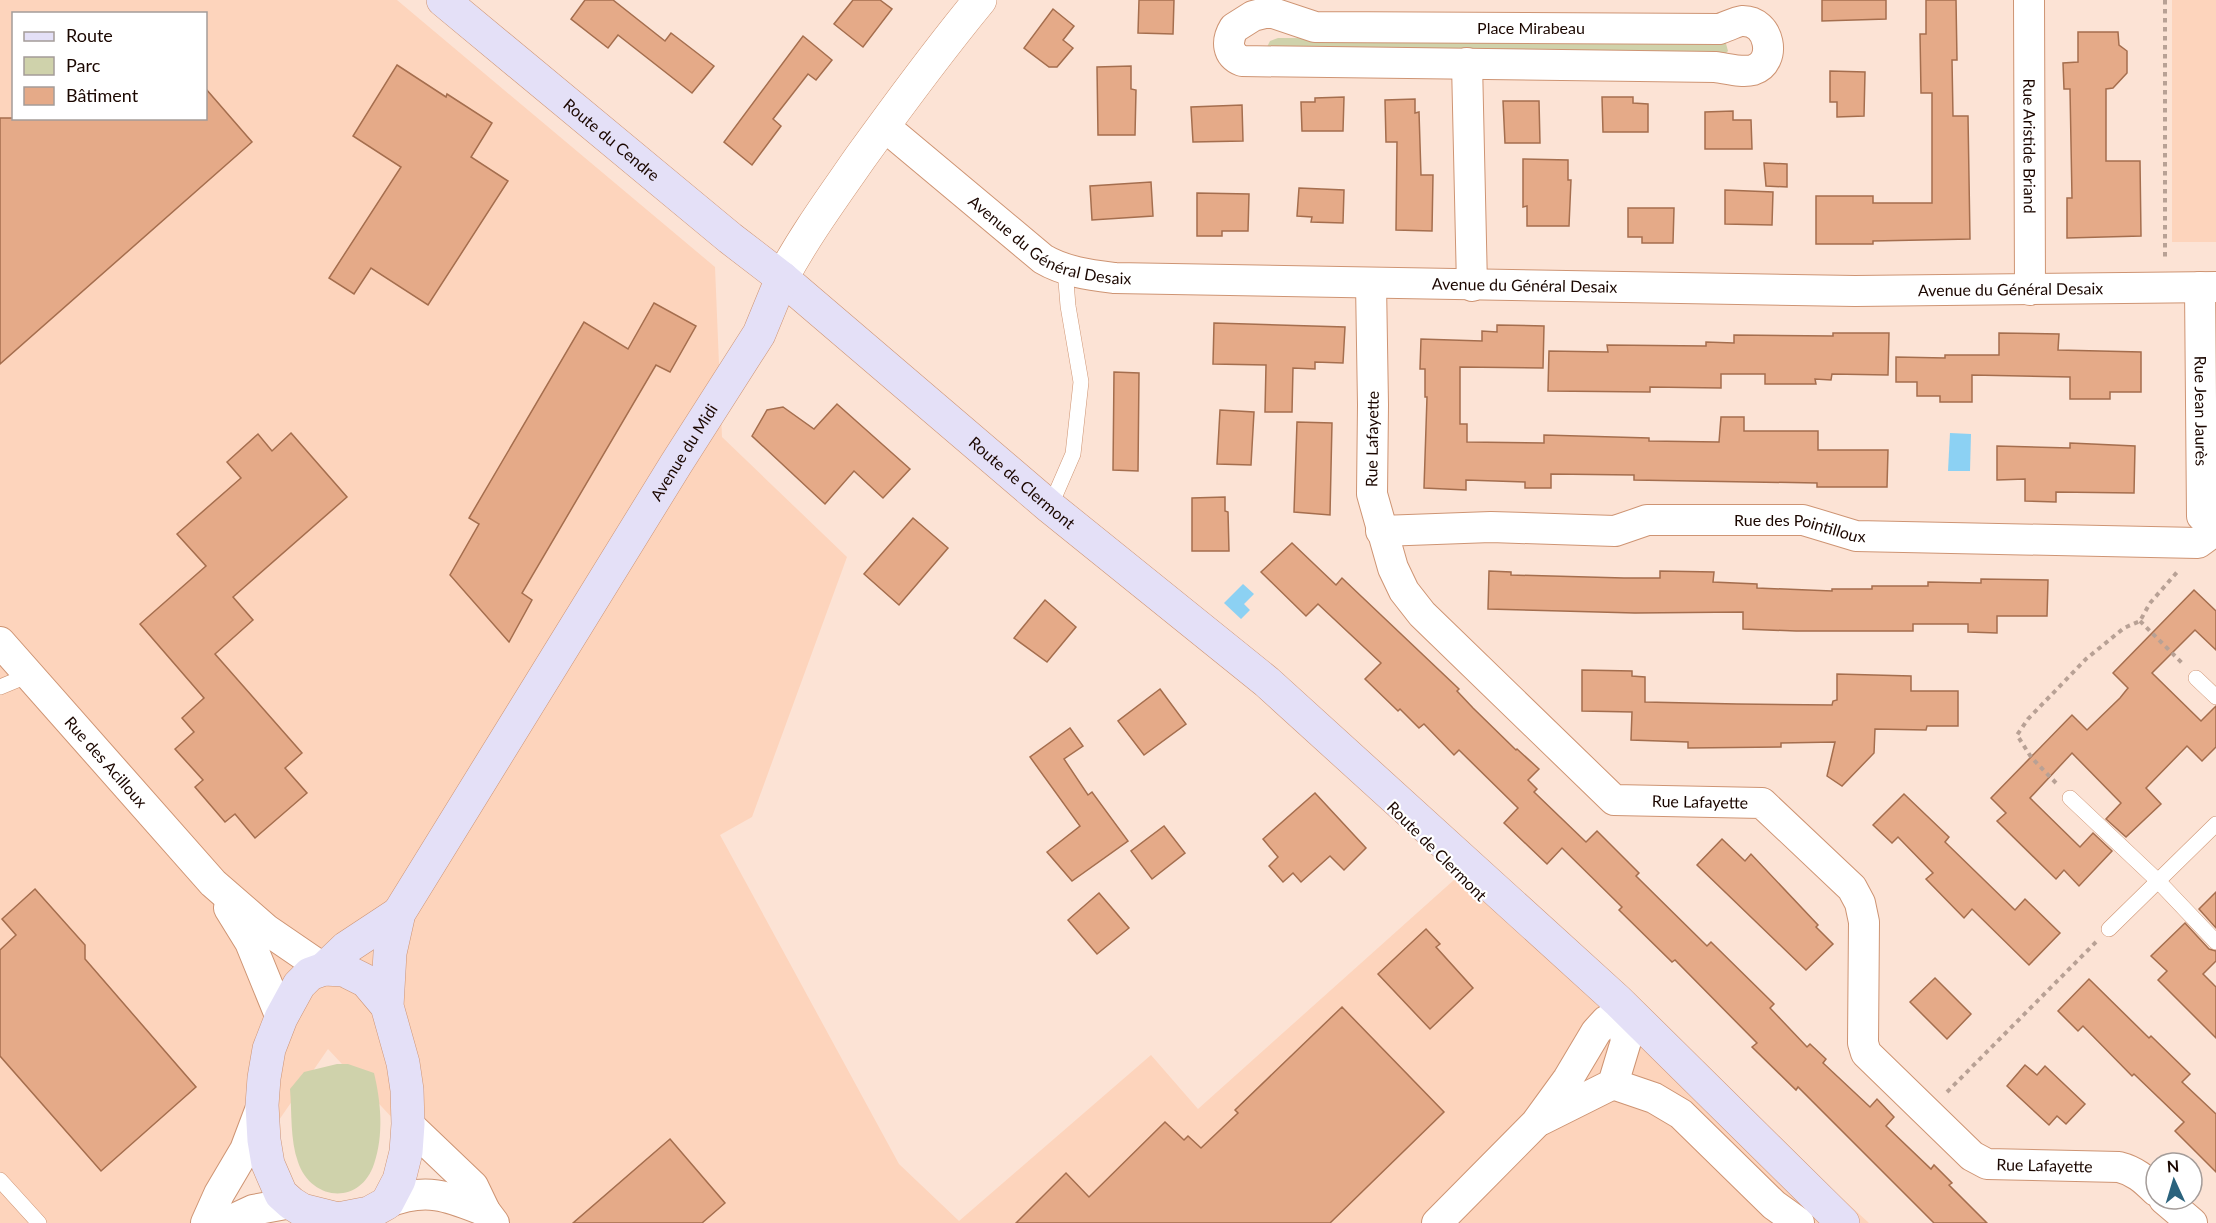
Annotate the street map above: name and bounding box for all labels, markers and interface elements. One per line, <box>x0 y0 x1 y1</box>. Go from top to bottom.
legend <box>12 12 207 120</box>
street label: Place Mirabeau <box>1477 18 1585 37</box>
text: Route <box>66 24 113 46</box>
text: Parc <box>66 54 101 76</box>
street label: Rue Aristide Briand <box>2020 78 2040 214</box>
text: Bâtiment <box>66 84 139 106</box>
street label: Route du Cendre <box>560 94 664 185</box>
street label: Avenue du Général Desaix <box>965 191 1132 287</box>
street label: Avenue du Général Desaix <box>1432 274 1617 296</box>
street label: Avenue du Général Desaix <box>1918 278 2103 299</box>
street label: Rue Jean Jaurès <box>2192 356 2212 466</box>
street label: Rue Lafayette <box>1361 391 1382 487</box>
street label: Avenue du Midi <box>646 400 721 504</box>
street label: Route de Clermont <box>966 432 1079 533</box>
street label: Rue des Pointilloux <box>1734 510 1866 545</box>
street label: Rue des Acilloux <box>61 712 151 811</box>
street label: Rue Lafayette <box>1652 791 1748 812</box>
street label: Route de Clermont <box>1384 797 1491 904</box>
north arrow <box>2144 1151 2204 1211</box>
street label: Rue Lafayette <box>1996 1154 2093 1175</box>
text: N <box>2166 1156 2180 1175</box>

